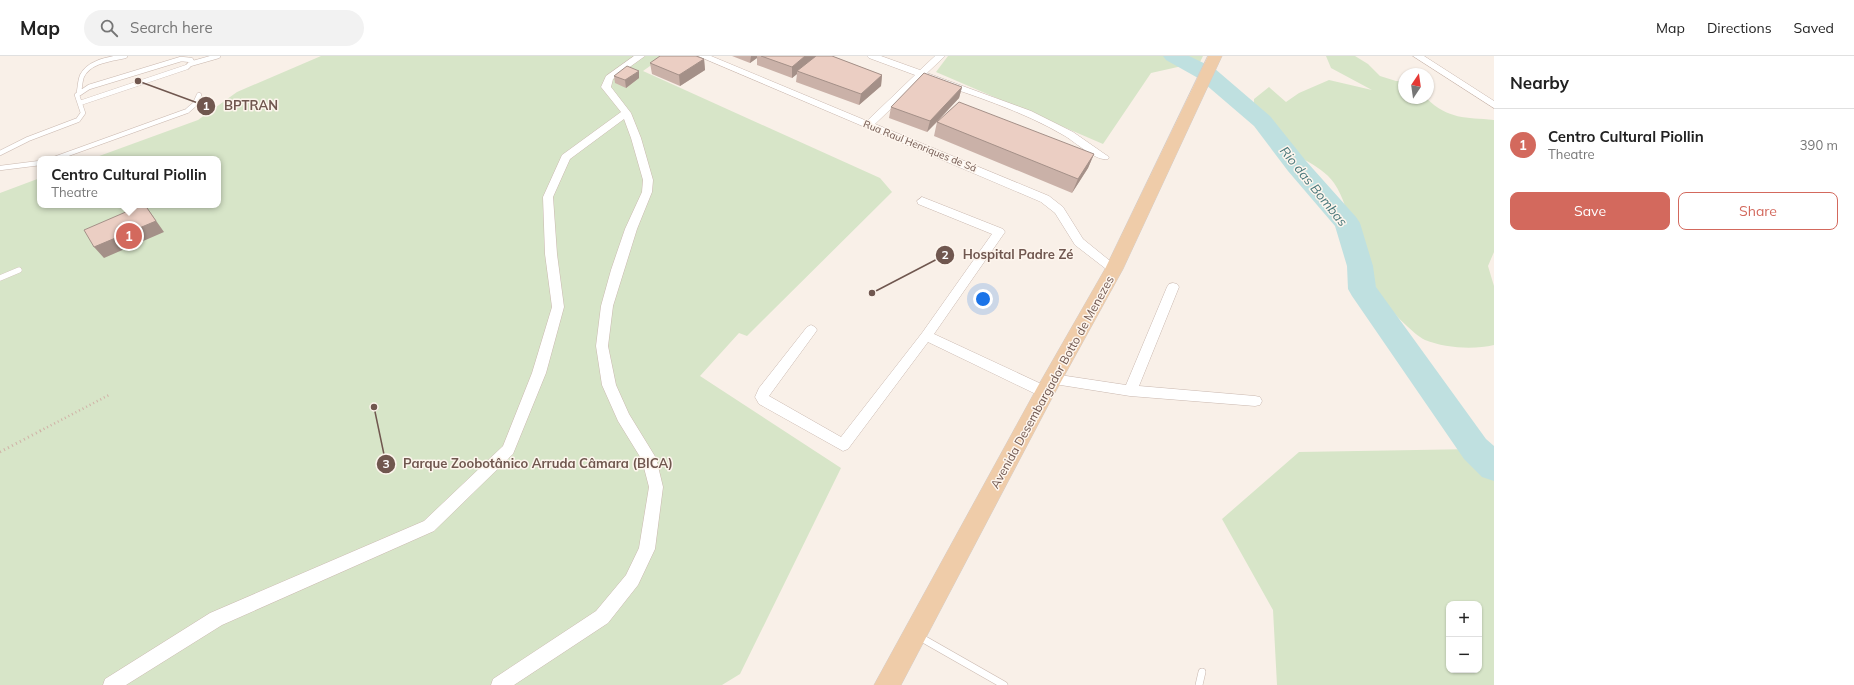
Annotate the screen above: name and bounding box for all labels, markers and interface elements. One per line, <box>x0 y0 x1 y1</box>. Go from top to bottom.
search box <box>84 10 364 46</box>
text: Map <box>20 16 60 40</box>
icon: search <box>98 17 120 39</box>
text: Search here <box>130 18 213 37</box>
text: Map <box>1656 19 1685 37</box>
text: Directions <box>1707 19 1772 37</box>
text: Saved <box>1794 19 1834 37</box>
north arrow <box>1398 68 1434 104</box>
text: Nearby <box>1510 72 1569 93</box>
callout: BPTRAN <box>196 93 286 118</box>
text: BPTRAN <box>224 97 278 113</box>
text: 1 <box>202 98 210 113</box>
street label: Rua Raul Henriques de Sá <box>861 117 979 175</box>
text: Centro Cultural Piollin <box>1548 127 1704 146</box>
text: 1 <box>1519 137 1527 153</box>
text: 390 m <box>1800 137 1838 153</box>
water label: Rio das Bombas <box>1277 143 1351 229</box>
text: Theatre <box>1548 146 1595 162</box>
popup <box>37 156 221 208</box>
text: Centro Cultural Piollin <box>51 165 207 184</box>
text: Theatre <box>51 184 98 200</box>
button: Save <box>1510 192 1670 230</box>
button: Share <box>1678 192 1838 230</box>
pin: 1 <box>116 221 142 251</box>
callout: Hospital Padre Zé <box>935 242 1082 267</box>
text: Hospital Padre Zé <box>963 246 1073 262</box>
text: 2 <box>941 247 949 262</box>
street label: Avenida Desembargador Botto de Menezes <box>987 273 1117 491</box>
your location <box>973 289 993 309</box>
callout: Parque Zoobotânico Arruda Câmara (BICA) <box>376 451 681 476</box>
text: Parque Zoobotânico Arruda Câmara (BICA) <box>403 455 673 471</box>
text: 3 <box>382 456 390 471</box>
map controls <box>1446 601 1482 673</box>
button: + <box>1446 601 1482 637</box>
button: − <box>1446 637 1482 673</box>

